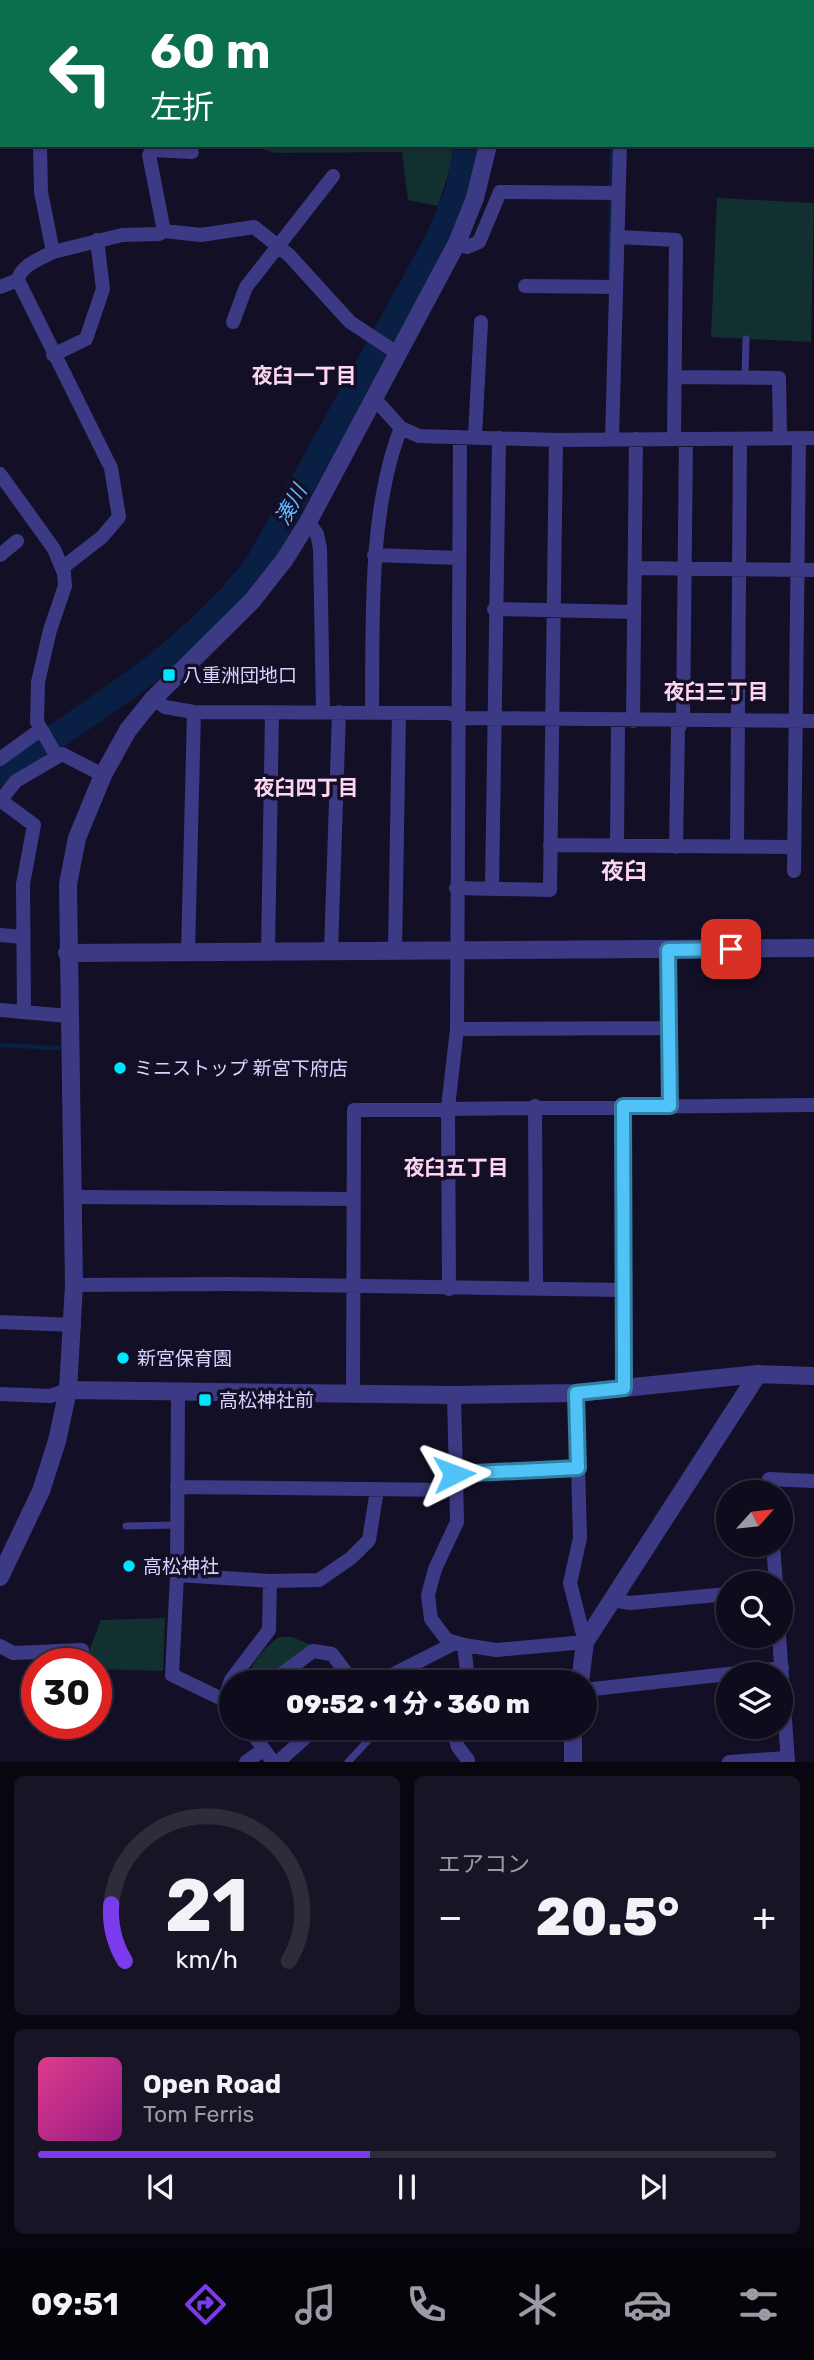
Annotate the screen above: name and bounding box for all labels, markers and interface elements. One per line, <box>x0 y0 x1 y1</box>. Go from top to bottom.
text: 60 m <box>150 22 271 80</box>
icon: left <box>35 28 126 119</box>
text: 左折 <box>150 88 214 126</box>
district label: 夜臼一丁目 <box>252 363 357 388</box>
water label: 湊川 <box>269 479 313 529</box>
place label: 八重洲団地口 <box>183 664 297 687</box>
marker: 八重洲団地口 <box>161 667 177 683</box>
district label: 夜臼三丁目 <box>664 679 769 704</box>
district label: 夜臼四丁目 <box>254 775 359 800</box>
district label: 夜臼 <box>601 857 647 885</box>
pin <box>701 919 761 979</box>
icon: arrive <box>712 930 750 968</box>
place label: ミニストップ 新宮下府店 <box>134 1057 348 1080</box>
marker: ミニストップ 新宮下府店 <box>112 1060 128 1076</box>
district label: 夜臼五丁目 <box>404 1155 509 1180</box>
place label: 新宮保育園 <box>137 1347 232 1370</box>
marker: 新宮保育園 <box>115 1350 131 1366</box>
place label: 高松神社前 <box>219 1389 314 1412</box>
marker: 高松神社前 <box>197 1392 213 1408</box>
position arrow <box>417 1437 491 1511</box>
north arrow <box>716 1480 793 1558</box>
map controls <box>716 1480 793 1739</box>
place label: 高松神社 <box>143 1555 219 1578</box>
marker: 高松神社 <box>121 1558 137 1574</box>
button: search <box>716 1571 793 1648</box>
speed limit sign: 30 <box>21 1648 112 1739</box>
button: layers <box>716 1662 793 1739</box>
text: 09:52 · 1 分 · 360 m <box>286 1689 530 1720</box>
text: エアコン <box>438 1850 530 1878</box>
text: 21 <box>165 1864 249 1950</box>
text: 20.5° <box>536 1886 679 1948</box>
text: − <box>438 1894 463 1940</box>
text: + <box>752 1894 776 1940</box>
text: km/h <box>176 1945 238 1974</box>
text: Open Road <box>143 2069 281 2100</box>
text: Tom Ferris <box>143 2100 254 2128</box>
icon: previous <box>142 2168 180 2206</box>
icon: pause <box>388 2168 426 2206</box>
icon: next <box>634 2168 672 2206</box>
icon: directions <box>181 2280 230 2329</box>
icon: music <box>291 2280 340 2329</box>
icon: phone <box>402 2280 451 2329</box>
icon: climate <box>513 2280 562 2329</box>
icon: car <box>623 2280 672 2329</box>
icon: filters <box>734 2280 783 2329</box>
text: 09:51 <box>31 2285 119 2323</box>

